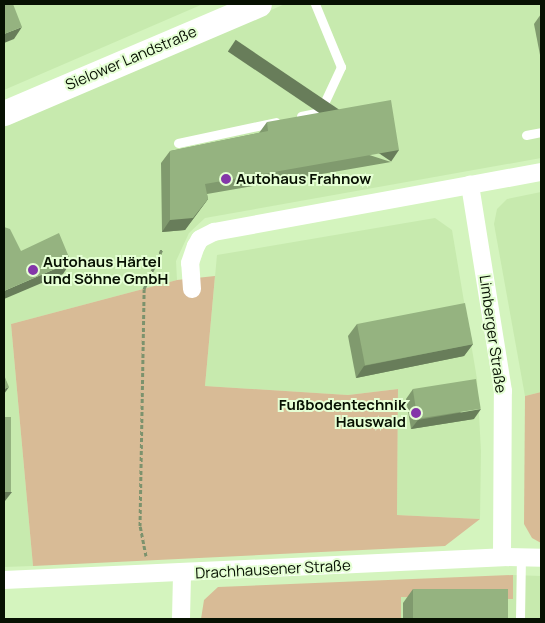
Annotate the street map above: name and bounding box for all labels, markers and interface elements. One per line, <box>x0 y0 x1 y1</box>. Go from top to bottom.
street label: Sielower Landstraße <box>63 22 199 94</box>
place label: Autohaus Frahnow <box>236 170 371 188</box>
marker: Autohaus Frahnow <box>220 173 232 185</box>
place label: Autohaus Härtel und Söhne GmbH <box>43 252 168 287</box>
marker: Autohaus Härtel und Söhne GmbH <box>27 264 39 276</box>
street label: Limberger Straße <box>476 274 510 394</box>
place label: Fußbodentechnik Hauswald <box>279 395 406 430</box>
marker: Fußbodentechnik Hauswald <box>410 407 422 419</box>
street label: Drachhausener Straße <box>195 556 351 582</box>

